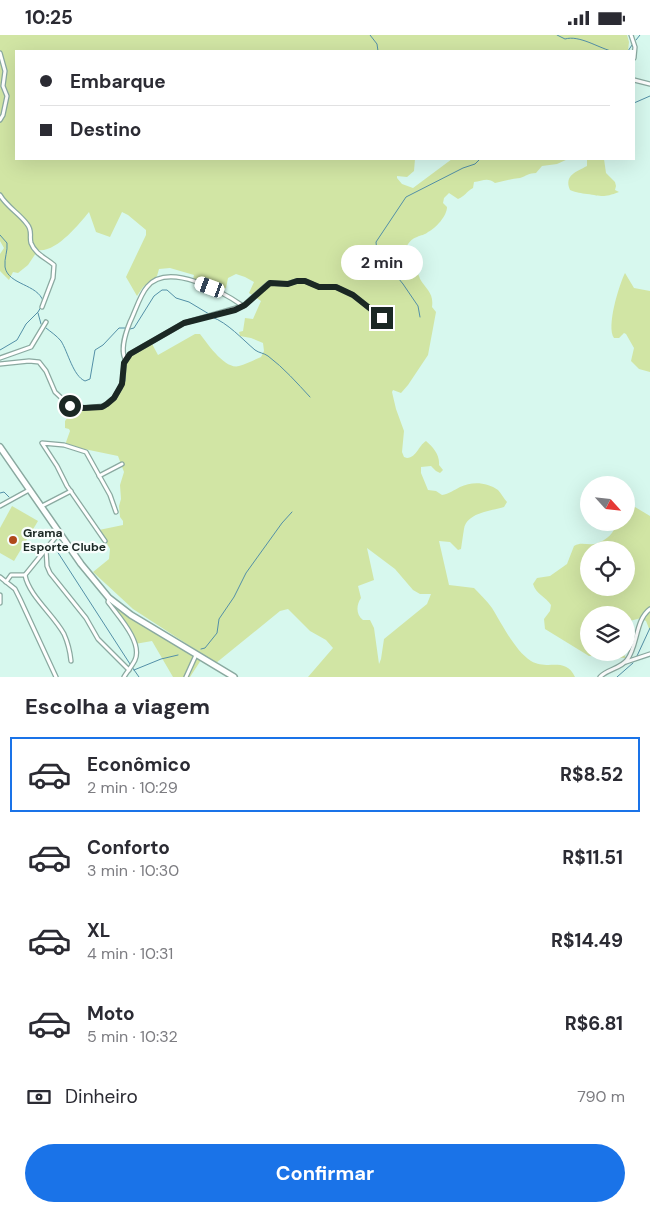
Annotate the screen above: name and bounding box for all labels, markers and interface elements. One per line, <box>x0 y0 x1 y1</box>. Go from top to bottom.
text: 10:25 <box>25 5 73 30</box>
text: Embarque <box>70 69 166 94</box>
text: Destino <box>70 117 141 142</box>
callout: 2 min <box>341 245 423 281</box>
text: 2 min <box>361 252 403 273</box>
car <box>193 275 226 299</box>
route end <box>371 307 393 329</box>
route start <box>59 395 81 417</box>
north arrow <box>580 476 635 531</box>
map controls <box>580 476 635 661</box>
place label: Grama Esporte Clube <box>23 525 106 555</box>
marker: Grama Esporte Clube <box>7 534 19 546</box>
button: locate <box>580 541 635 596</box>
button: layers <box>580 606 635 661</box>
text: Escolha a viagem <box>25 692 210 721</box>
icon: car <box>27 752 72 797</box>
text: Econômico <box>87 752 191 777</box>
text: R$8.52 <box>560 762 623 787</box>
text: 2 min · 10:29 <box>87 777 178 798</box>
icon: car <box>27 835 72 880</box>
text: Conforto <box>87 835 170 860</box>
text: R$11.51 <box>562 845 623 870</box>
text: 3 min · 10:30 <box>87 860 179 881</box>
icon: car <box>27 918 72 963</box>
text: XL <box>87 918 110 943</box>
text: R$14.49 <box>551 928 623 953</box>
text: 4 min · 10:31 <box>87 943 173 964</box>
icon: car <box>27 1001 72 1046</box>
text: Moto <box>87 1001 135 1026</box>
text: R$6.81 <box>565 1011 623 1036</box>
text: 5 min · 10:32 <box>87 1026 178 1047</box>
icon: cash <box>25 1083 53 1111</box>
text: Dinheiro <box>65 1084 138 1109</box>
text: 790 m <box>577 1086 625 1107</box>
button: Confirmar <box>25 1144 625 1202</box>

